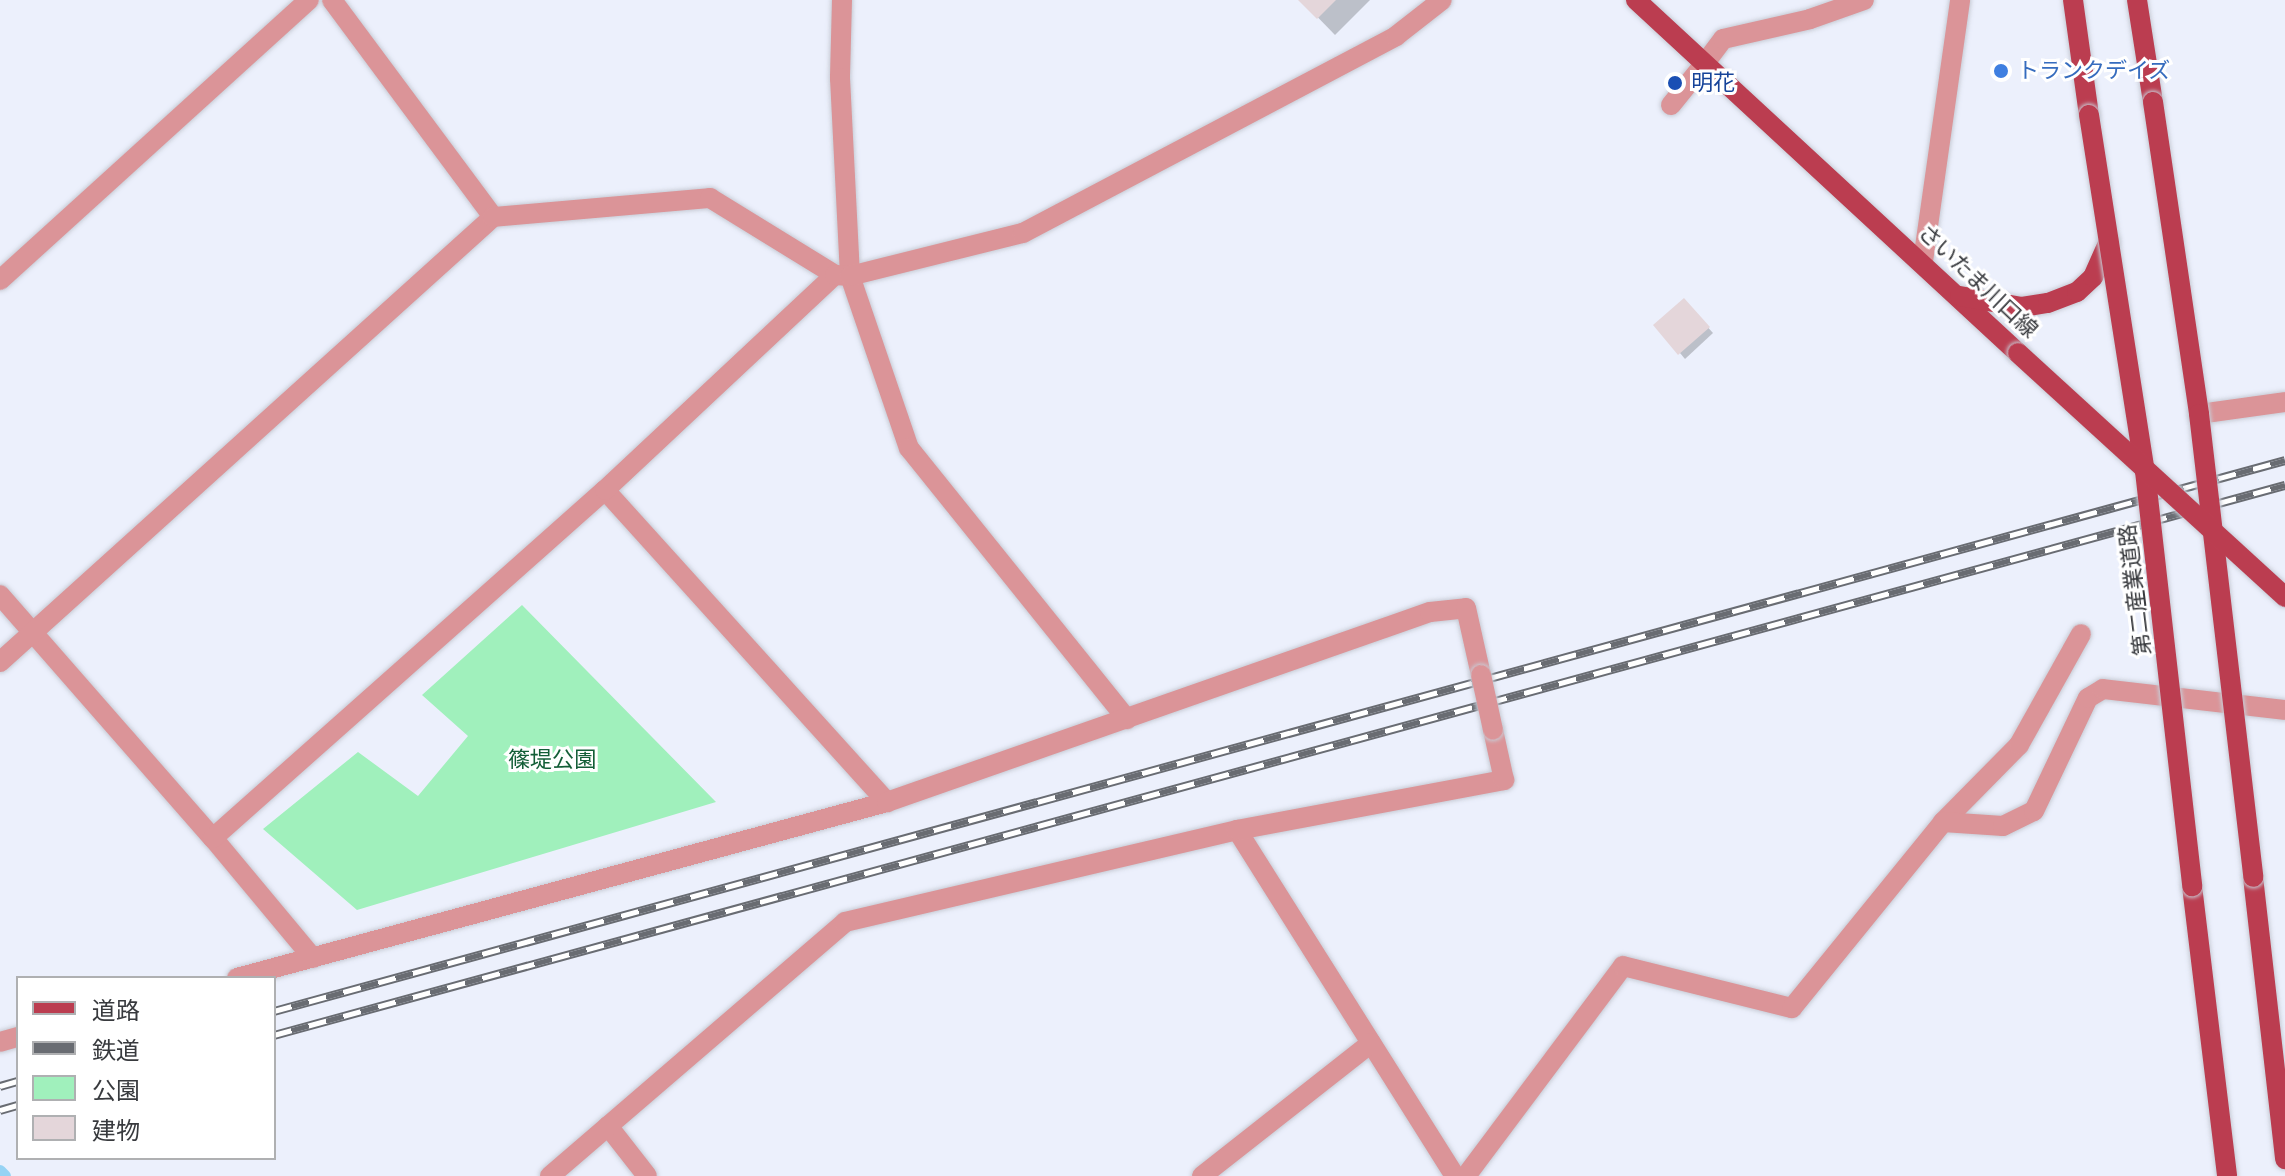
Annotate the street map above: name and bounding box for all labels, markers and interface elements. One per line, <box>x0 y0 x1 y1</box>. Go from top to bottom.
place label: トランクデイズ <box>2017 58 2171 84</box>
marker: トランクデイズ <box>1992 62 2010 80</box>
place label: 明花 <box>1691 70 1735 96</box>
marker: 明花 <box>1666 74 1684 92</box>
street label: さいたま川口線 <box>1913 219 2043 343</box>
street label: 第二産業道路 <box>2114 523 2156 657</box>
park label: 篠堤公園 <box>508 747 596 773</box>
legend <box>16 976 276 1160</box>
text: 道路 <box>92 997 140 1025</box>
text: 鉄道 <box>92 1037 140 1065</box>
text: 公園 <box>92 1077 140 1105</box>
text: 建物 <box>92 1117 140 1145</box>

